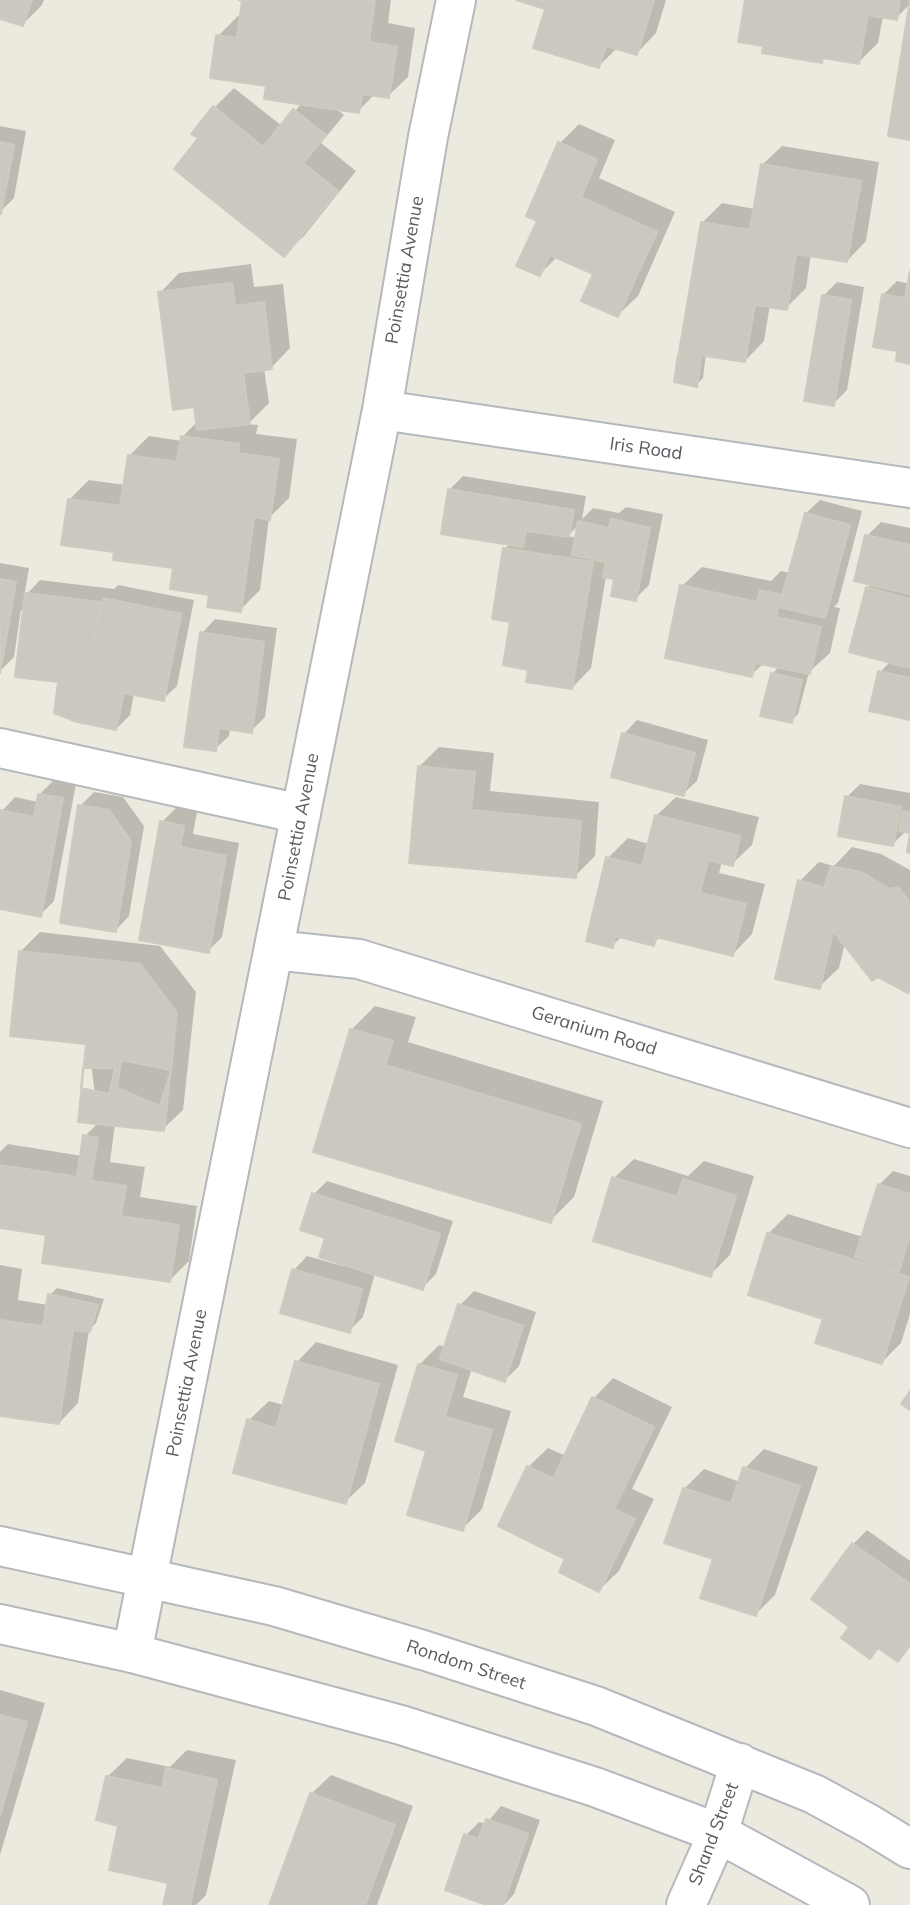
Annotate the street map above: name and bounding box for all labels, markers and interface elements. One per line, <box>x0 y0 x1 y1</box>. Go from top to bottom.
street label: Poinsettia Avenue <box>381 194 429 346</box>
street label: Iris Road <box>608 433 684 465</box>
street label: Poinsettia Avenue <box>274 751 324 903</box>
street label: Geranium Road <box>529 1002 659 1060</box>
street label: Poinsettia Avenue <box>162 1307 212 1459</box>
street label: Rondom Street <box>403 1636 529 1694</box>
street label: Shand Street <box>684 1780 744 1888</box>

